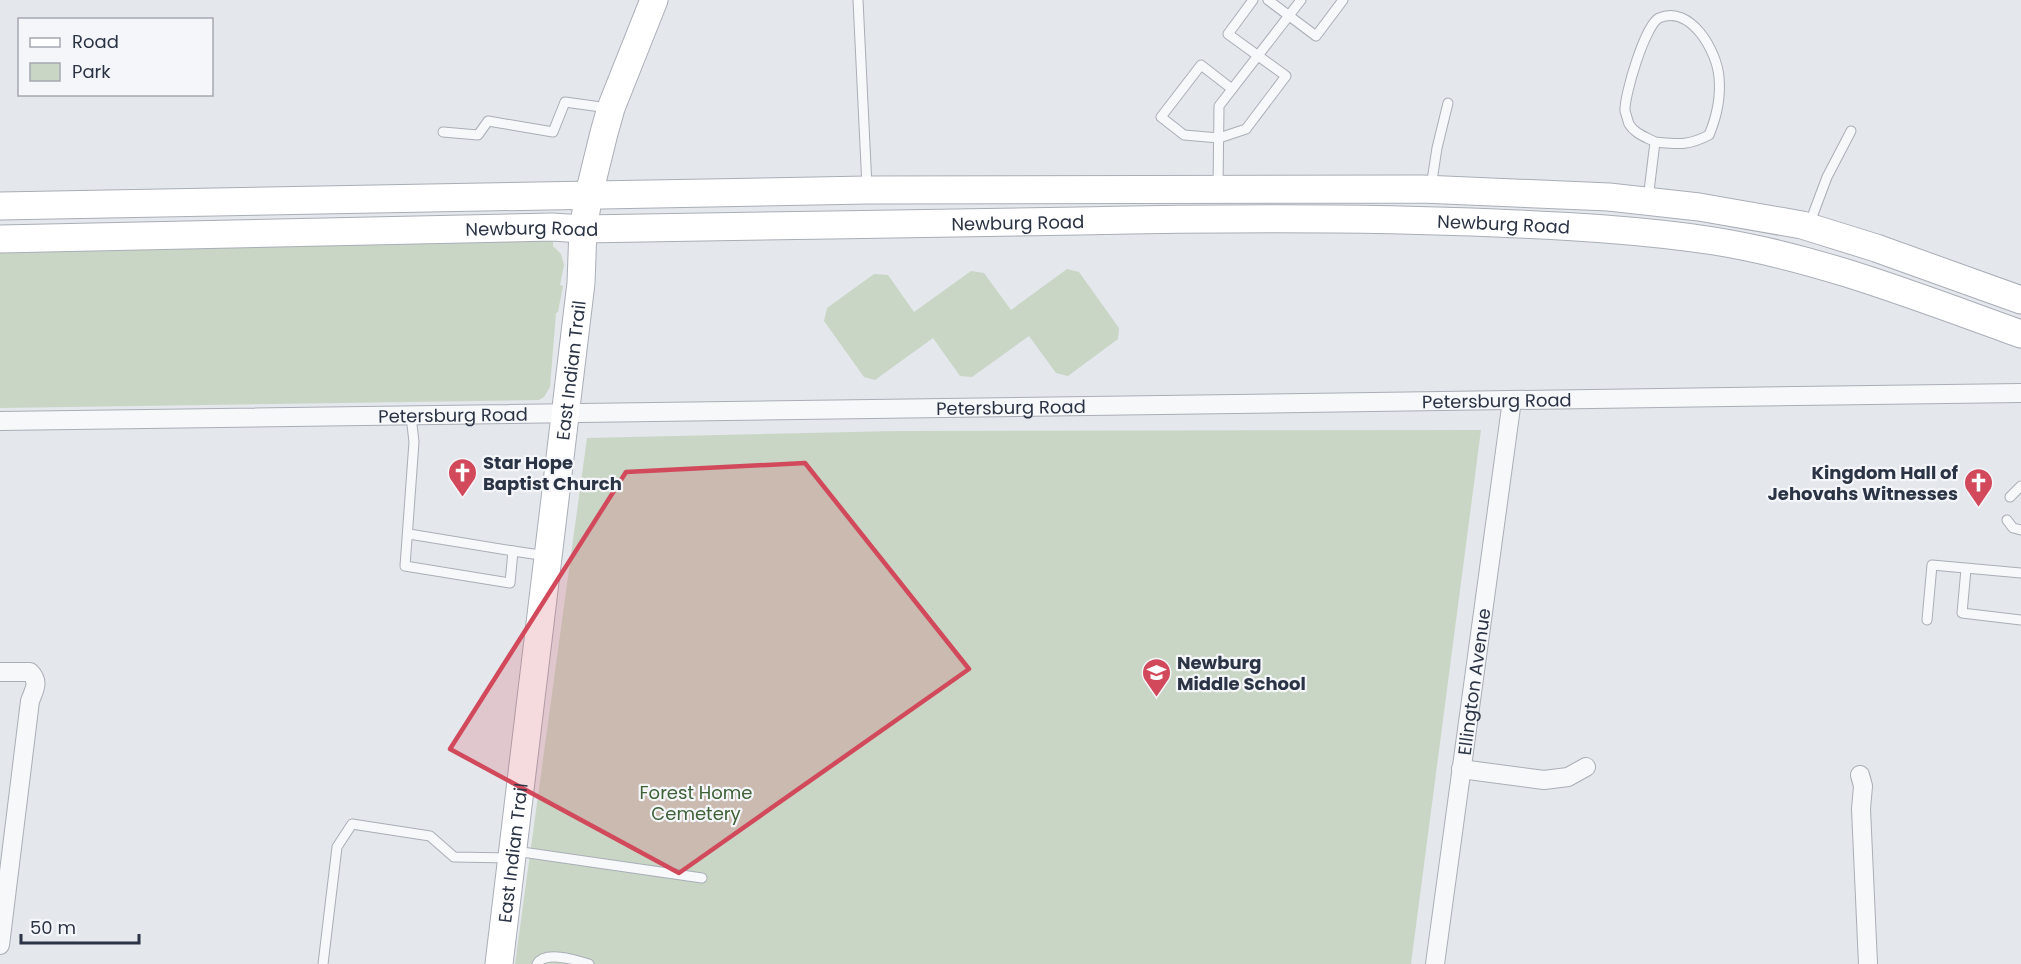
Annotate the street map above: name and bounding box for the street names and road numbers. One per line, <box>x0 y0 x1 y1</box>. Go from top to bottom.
street label: Newburg Road <box>951 208 1084 236</box>
street label: Newburg Road <box>1437 208 1571 239</box>
street label: Newburg Road <box>465 214 599 242</box>
street label: East Indian Trail <box>550 299 591 442</box>
street label: Petersburg Road <box>1422 387 1572 414</box>
street label: Petersburg Road <box>936 393 1086 421</box>
street label: Petersburg Road <box>378 401 528 428</box>
street label: Ellington Avenue <box>1451 606 1496 757</box>
street label: East Indian Trail <box>492 781 533 924</box>

